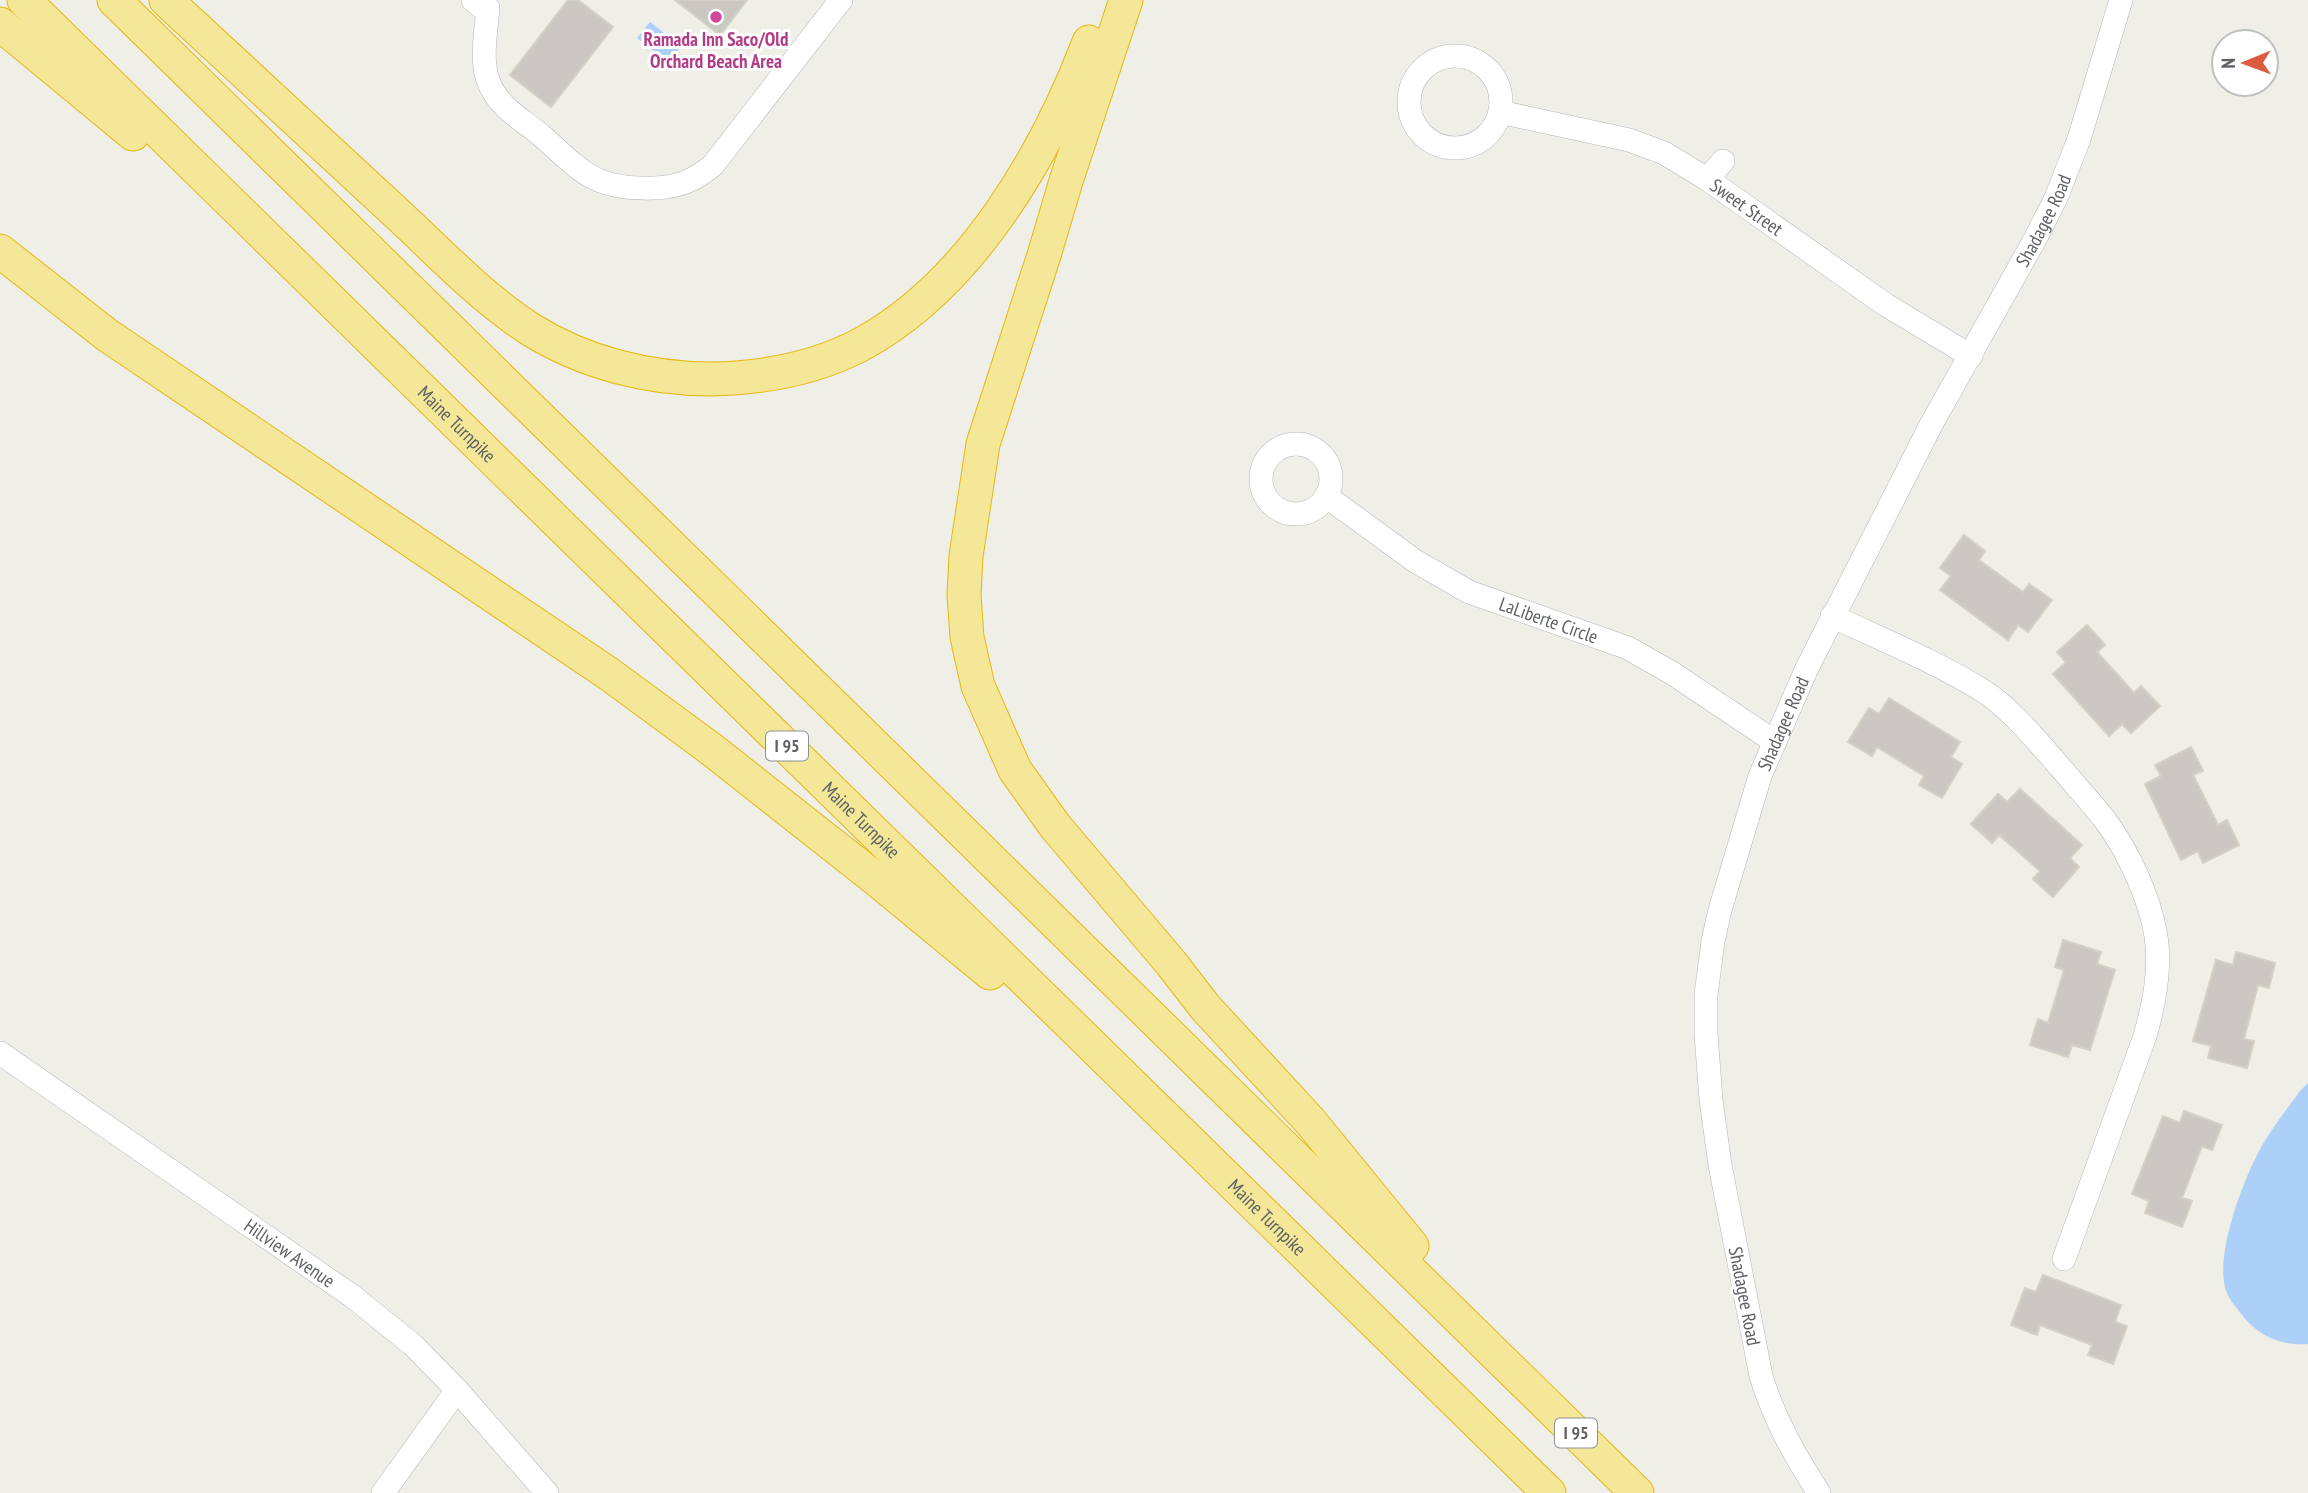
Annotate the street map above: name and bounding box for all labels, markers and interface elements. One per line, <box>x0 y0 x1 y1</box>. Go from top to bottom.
marker: Ramada Inn Saco/Old Orchard Beach Area <box>708 9 724 25</box>
place label: Ramada Inn Saco/Old Orchard Beach Area <box>644 27 788 73</box>
north arrow <box>2210 28 2280 98</box>
text: N <box>2216 58 2240 69</box>
street label: Shadagee Road <box>2010 171 2076 271</box>
street label: Sweet Street <box>1706 173 1788 241</box>
street label: Maine Turnpike <box>413 380 501 467</box>
street label: LaLiberte Circle <box>1496 592 1601 649</box>
street label: Shadagee Road <box>1752 673 1814 774</box>
road number: I 95 <box>766 732 808 760</box>
street label: Maine Turnpike <box>817 776 906 863</box>
street label: Maine Turnpike <box>1223 1174 1311 1261</box>
street label: Hillview Avenue <box>240 1213 340 1293</box>
street label: Shadagee Road <box>1724 1245 1766 1347</box>
road number: I 95 <box>1555 1418 1597 1448</box>

